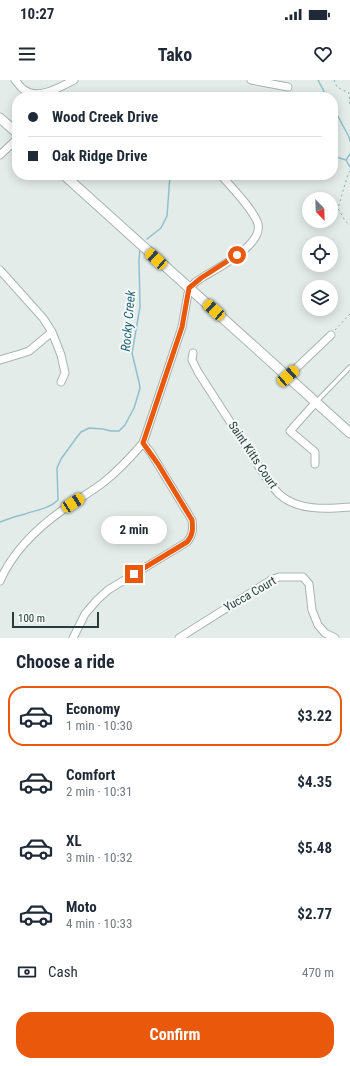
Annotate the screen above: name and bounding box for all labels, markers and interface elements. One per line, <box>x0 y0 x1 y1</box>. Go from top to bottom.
text: 10:27 <box>20 5 54 23</box>
icon: menu <box>16 43 38 65</box>
icon: heart <box>312 43 334 65</box>
text: Tako <box>158 44 192 65</box>
text: Wood Creek Drive <box>52 108 158 126</box>
text: Oak Ridge Drive <box>52 147 147 165</box>
north arrow <box>302 192 338 228</box>
map controls <box>302 192 338 316</box>
button: locate <box>302 236 338 272</box>
route start <box>228 246 246 264</box>
car <box>143 247 169 271</box>
button: layers <box>302 280 338 316</box>
water label: Rocky Creek <box>118 290 138 352</box>
car <box>201 298 227 322</box>
car <box>275 364 301 388</box>
street label: Saint Kitts Court <box>225 419 281 491</box>
car <box>60 491 86 515</box>
callout: 2 min <box>101 516 167 544</box>
text: 2 min <box>120 522 148 537</box>
route end <box>125 565 143 583</box>
street label: Yucca Court <box>222 573 279 614</box>
scale bar <box>12 610 99 629</box>
text: 100 m <box>18 612 45 625</box>
text: Choose a ride <box>16 651 115 672</box>
icon: car <box>18 698 54 734</box>
text: Economy <box>66 700 120 718</box>
text: $3.22 <box>297 707 332 725</box>
text: 1 min · 10:30 <box>66 718 132 733</box>
icon: car <box>18 764 54 800</box>
text: Comfort <box>66 766 115 784</box>
text: $4.35 <box>297 773 332 791</box>
text: 2 min · 10:31 <box>66 784 132 799</box>
icon: car <box>18 830 54 866</box>
text: XL <box>66 832 82 850</box>
text: $5.48 <box>297 839 332 857</box>
text: 3 min · 10:32 <box>66 850 132 865</box>
icon: car <box>18 896 54 932</box>
text: Moto <box>66 898 97 916</box>
text: $2.77 <box>297 905 332 923</box>
text: 4 min · 10:33 <box>66 916 132 931</box>
icon: cash <box>16 961 38 983</box>
text: Cash <box>48 963 78 981</box>
text: 470 m <box>302 965 334 980</box>
button: Confirm <box>16 1012 334 1058</box>

